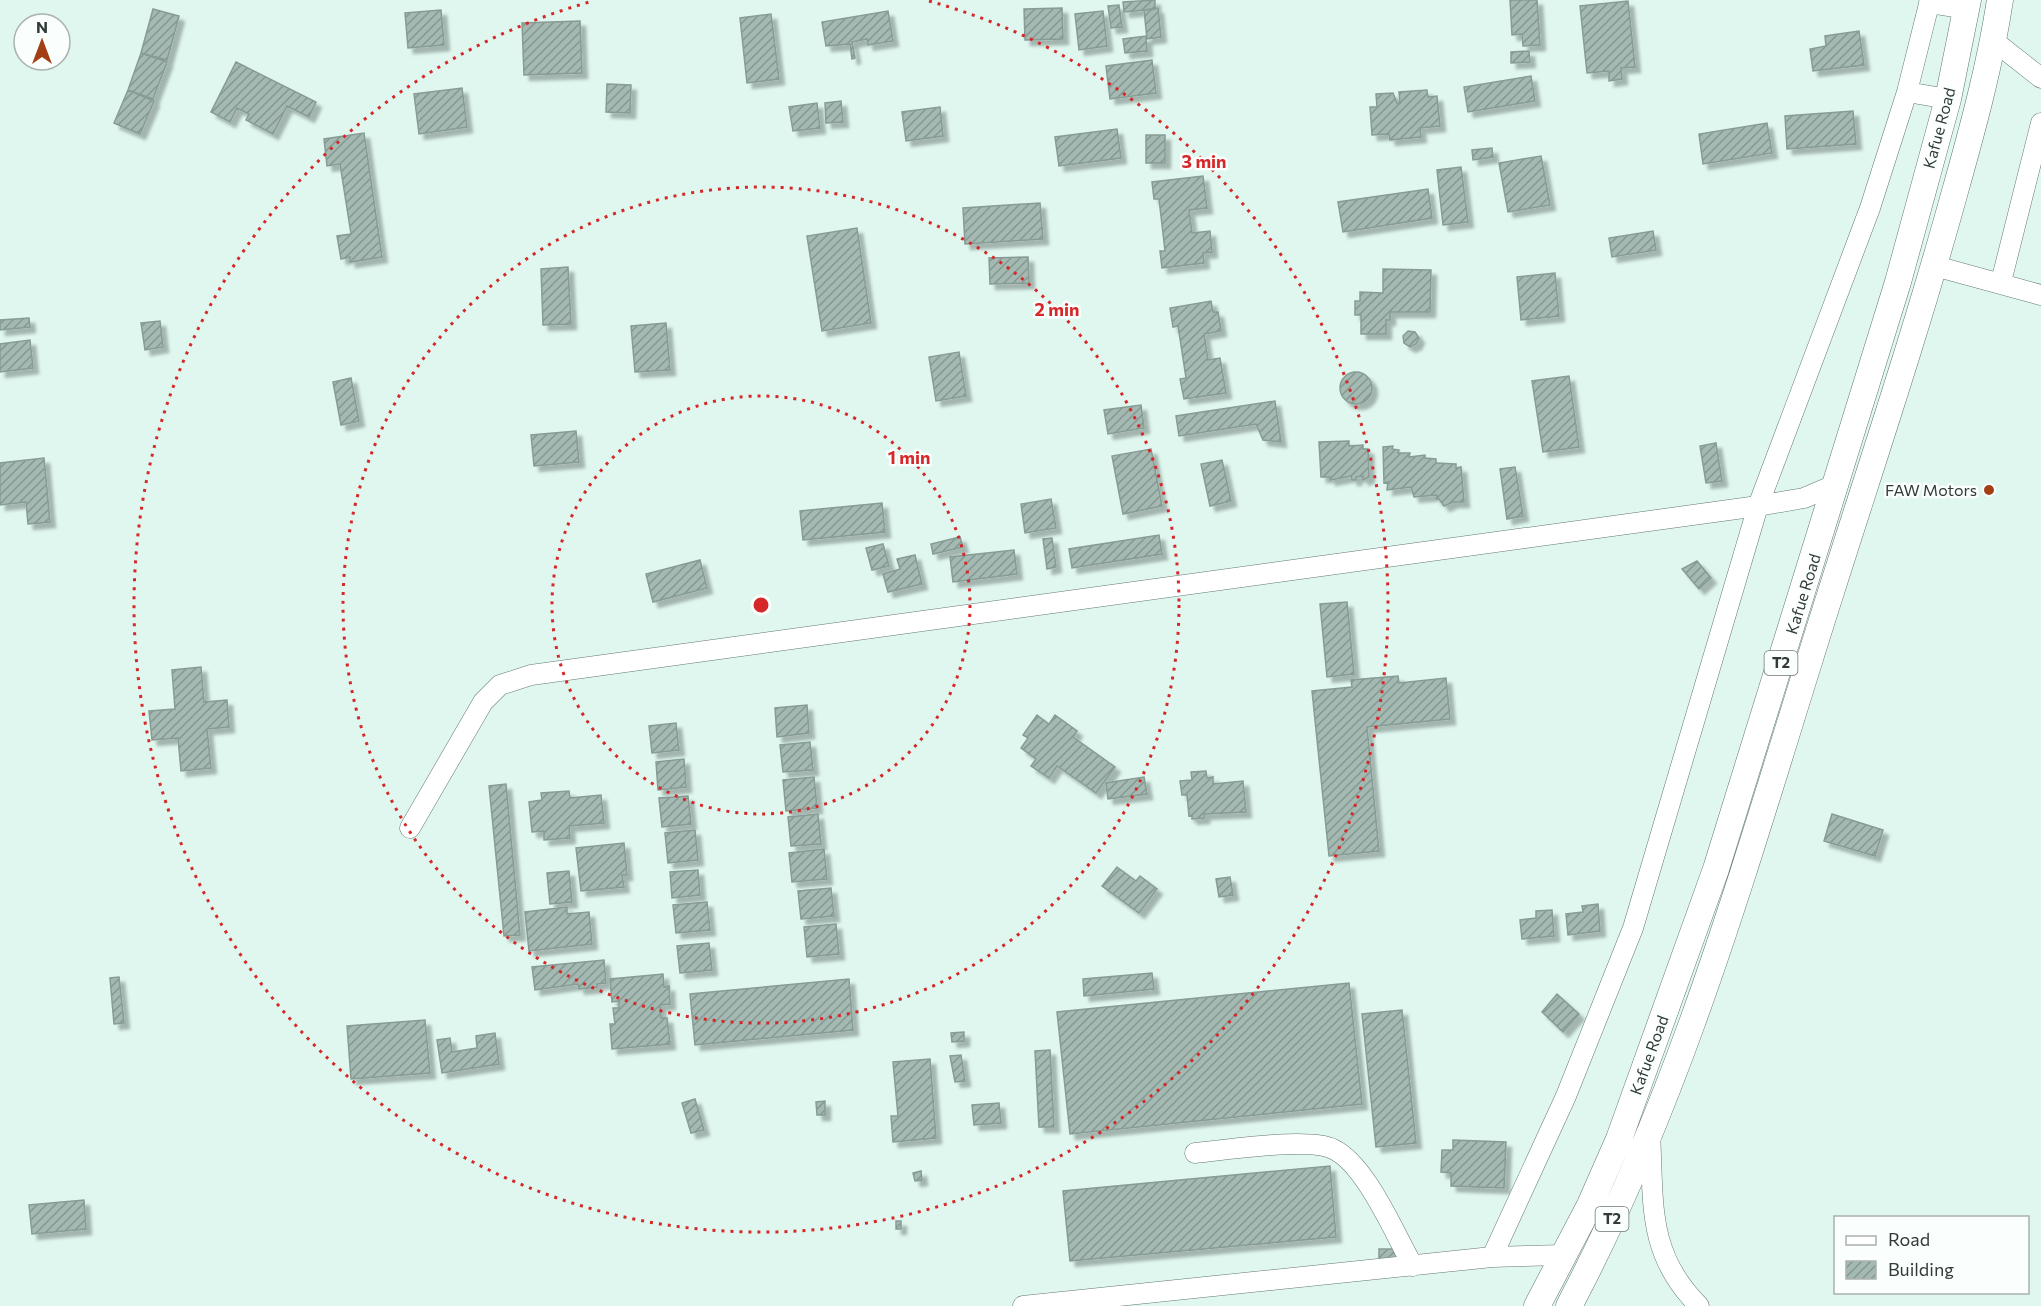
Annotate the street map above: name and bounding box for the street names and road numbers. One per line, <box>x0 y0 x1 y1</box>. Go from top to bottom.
street label: Kafue Road <box>1919 85 1958 171</box>
street label: Kafue Road <box>1781 551 1824 636</box>
road number: T2 <box>1764 651 1798 675</box>
street label: Kafue Road <box>1625 1012 1672 1097</box>
road number: T2 <box>1596 1207 1628 1231</box>

